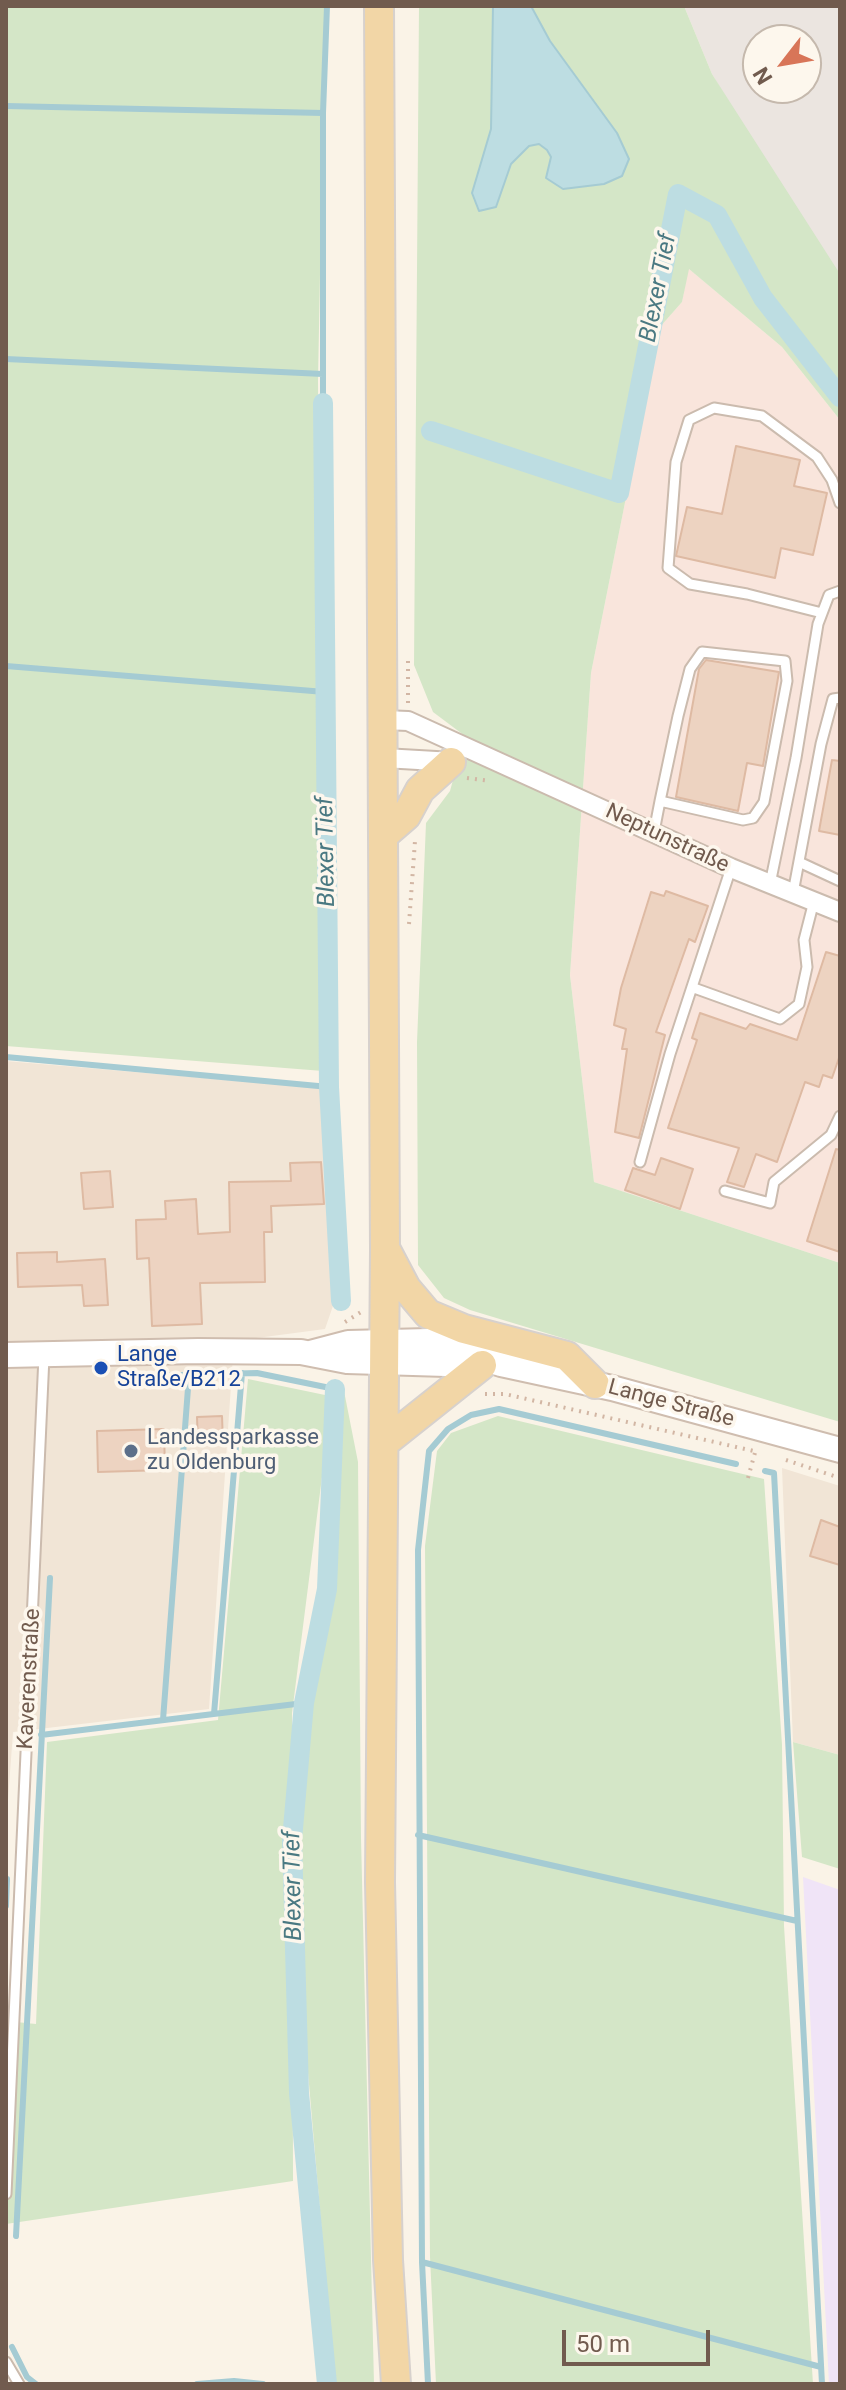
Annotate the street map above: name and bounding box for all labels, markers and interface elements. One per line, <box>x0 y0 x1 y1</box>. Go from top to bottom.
north arrow <box>742 24 822 104</box>
text: N <box>748 62 777 89</box>
water label: Blexer Tief <box>634 231 684 345</box>
water label: Blexer Tief <box>312 797 342 907</box>
street label: Neptunstraße <box>601 799 733 879</box>
place label: Lange Straße/B212 <box>117 1342 241 1394</box>
marker: Lange Straße/B212 <box>92 1359 110 1377</box>
street label: Lange Straße <box>605 1374 737 1434</box>
place label: Landessparkasse zu Oldenburg <box>147 1425 319 1476</box>
marker: Landessparkasse zu Oldenburg <box>122 1442 140 1460</box>
street label: Kaverenstraße <box>13 1608 47 1750</box>
water label: Blexer Tief <box>279 1831 309 1941</box>
scale bar <box>566 2314 714 2364</box>
text: 50 m <box>576 2330 630 2358</box>

